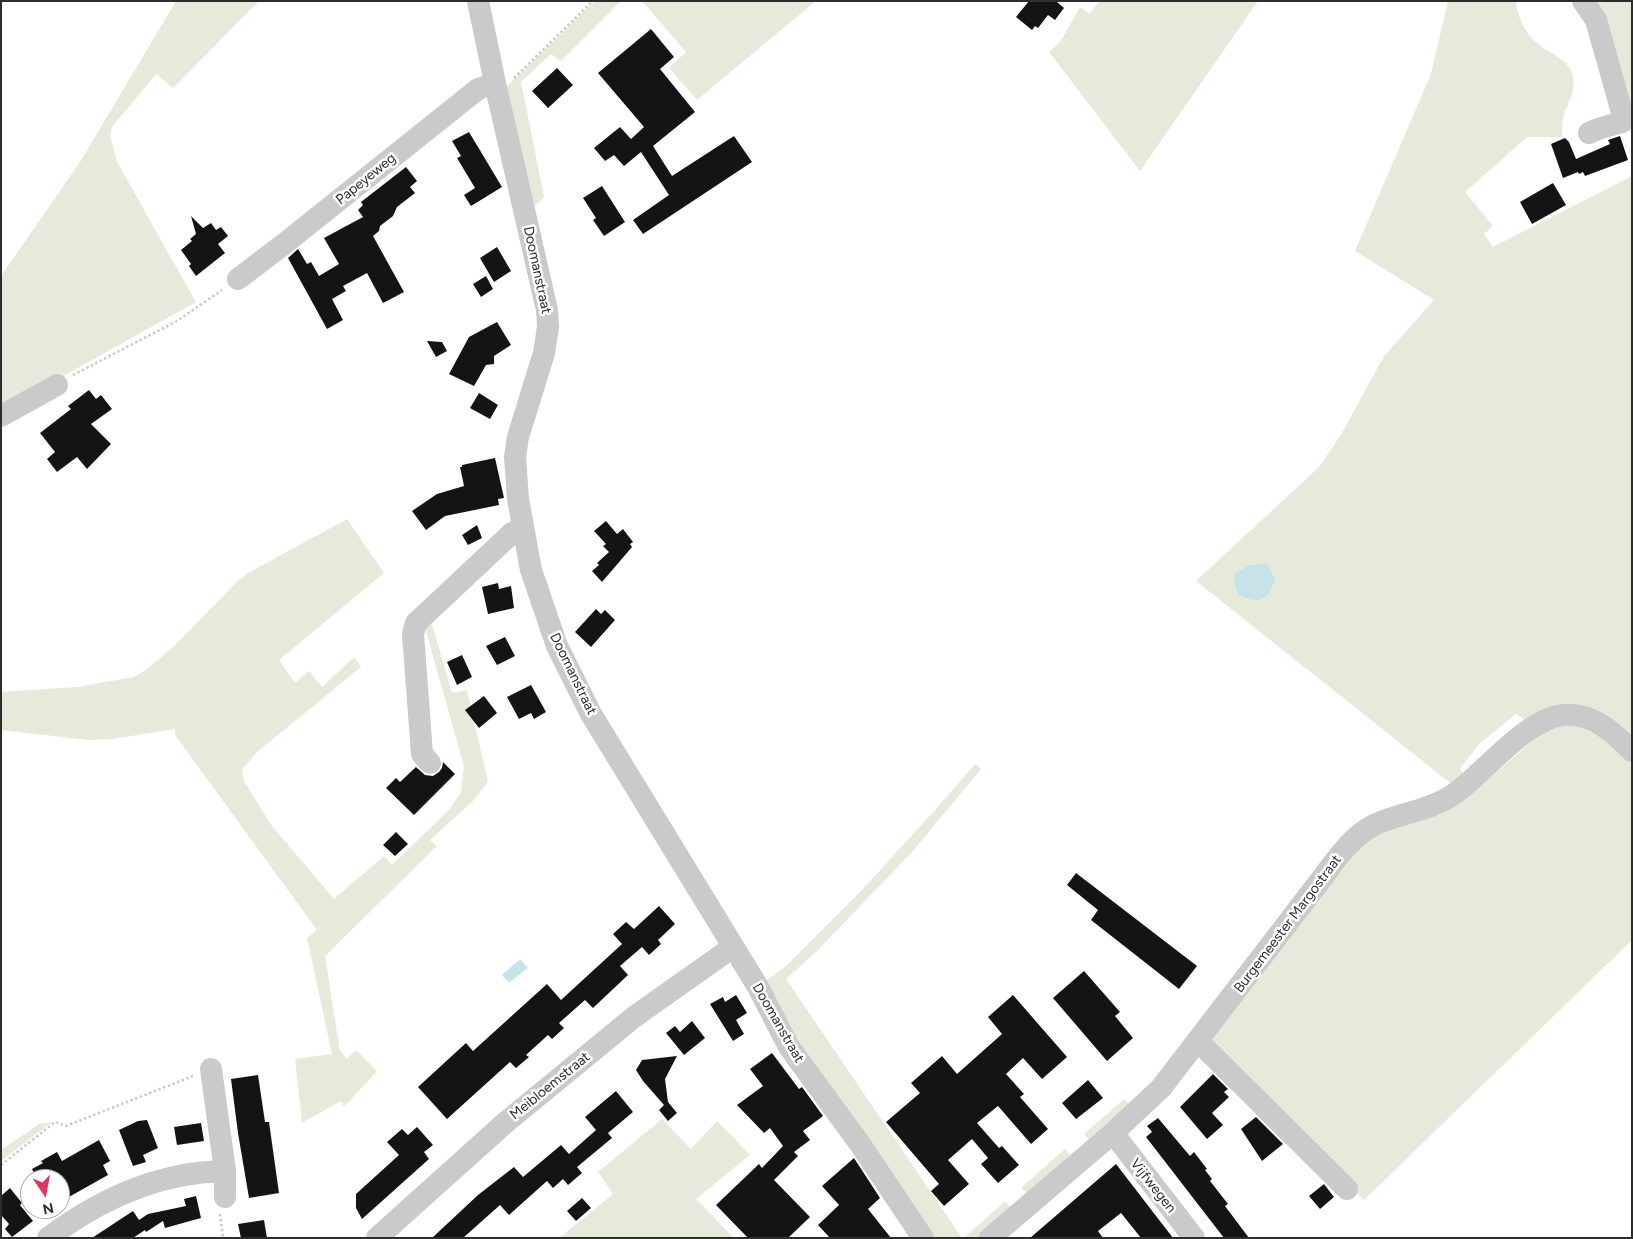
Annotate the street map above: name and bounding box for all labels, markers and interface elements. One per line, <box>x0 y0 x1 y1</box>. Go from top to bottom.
street label: Papeyeweg <box>333 150 399 208</box>
street label: Doomanstraat <box>520 225 554 315</box>
street label: Doomanstraat <box>546 630 600 718</box>
street label: Burgemeester Margostraat <box>1231 852 1345 996</box>
street label: Doomanstraat <box>749 980 807 1066</box>
street label: Meibloemstraat <box>507 1049 593 1123</box>
street label: Vijfwegen <box>1127 1156 1179 1216</box>
north arrow <box>20 1169 70 1219</box>
text: N <box>41 1199 55 1218</box>

